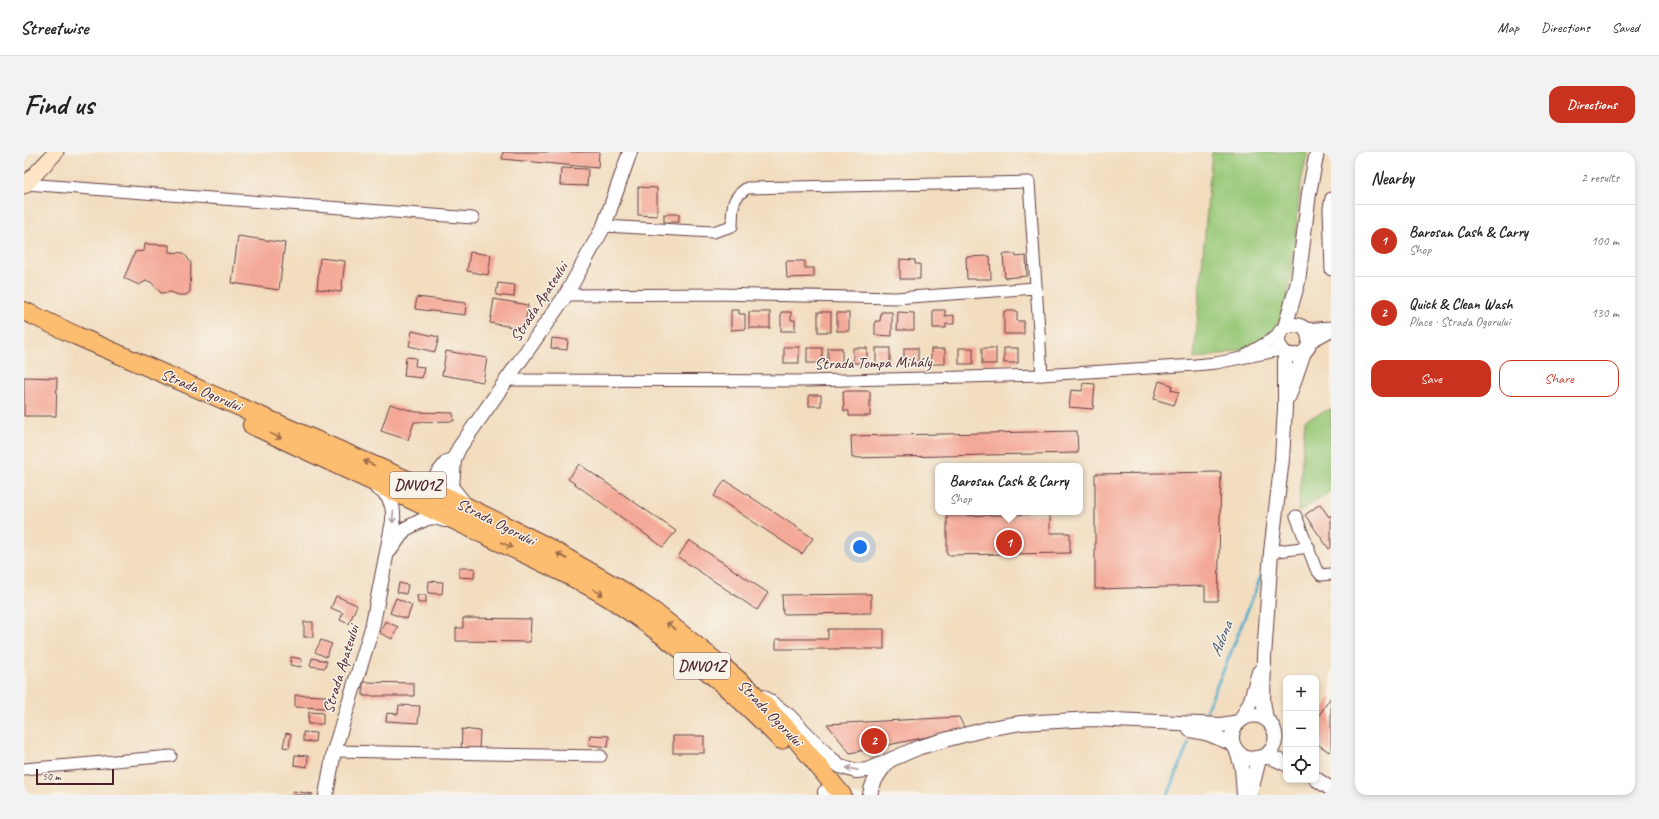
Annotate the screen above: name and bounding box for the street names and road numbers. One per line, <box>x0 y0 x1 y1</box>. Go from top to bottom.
street label: Strada Apateului <box>506 257 573 346</box>
street label: Strada Tompa Mihály <box>814 352 933 374</box>
street label: Strada Ogorului <box>158 364 246 417</box>
road number: DNVO1Z <box>390 472 446 498</box>
street label: Strada Ogorului <box>453 494 540 551</box>
street label: Strada Apateului <box>318 620 365 716</box>
road number: DNVO1Z <box>674 653 730 679</box>
street label: Strada Ogorului <box>733 675 808 752</box>

